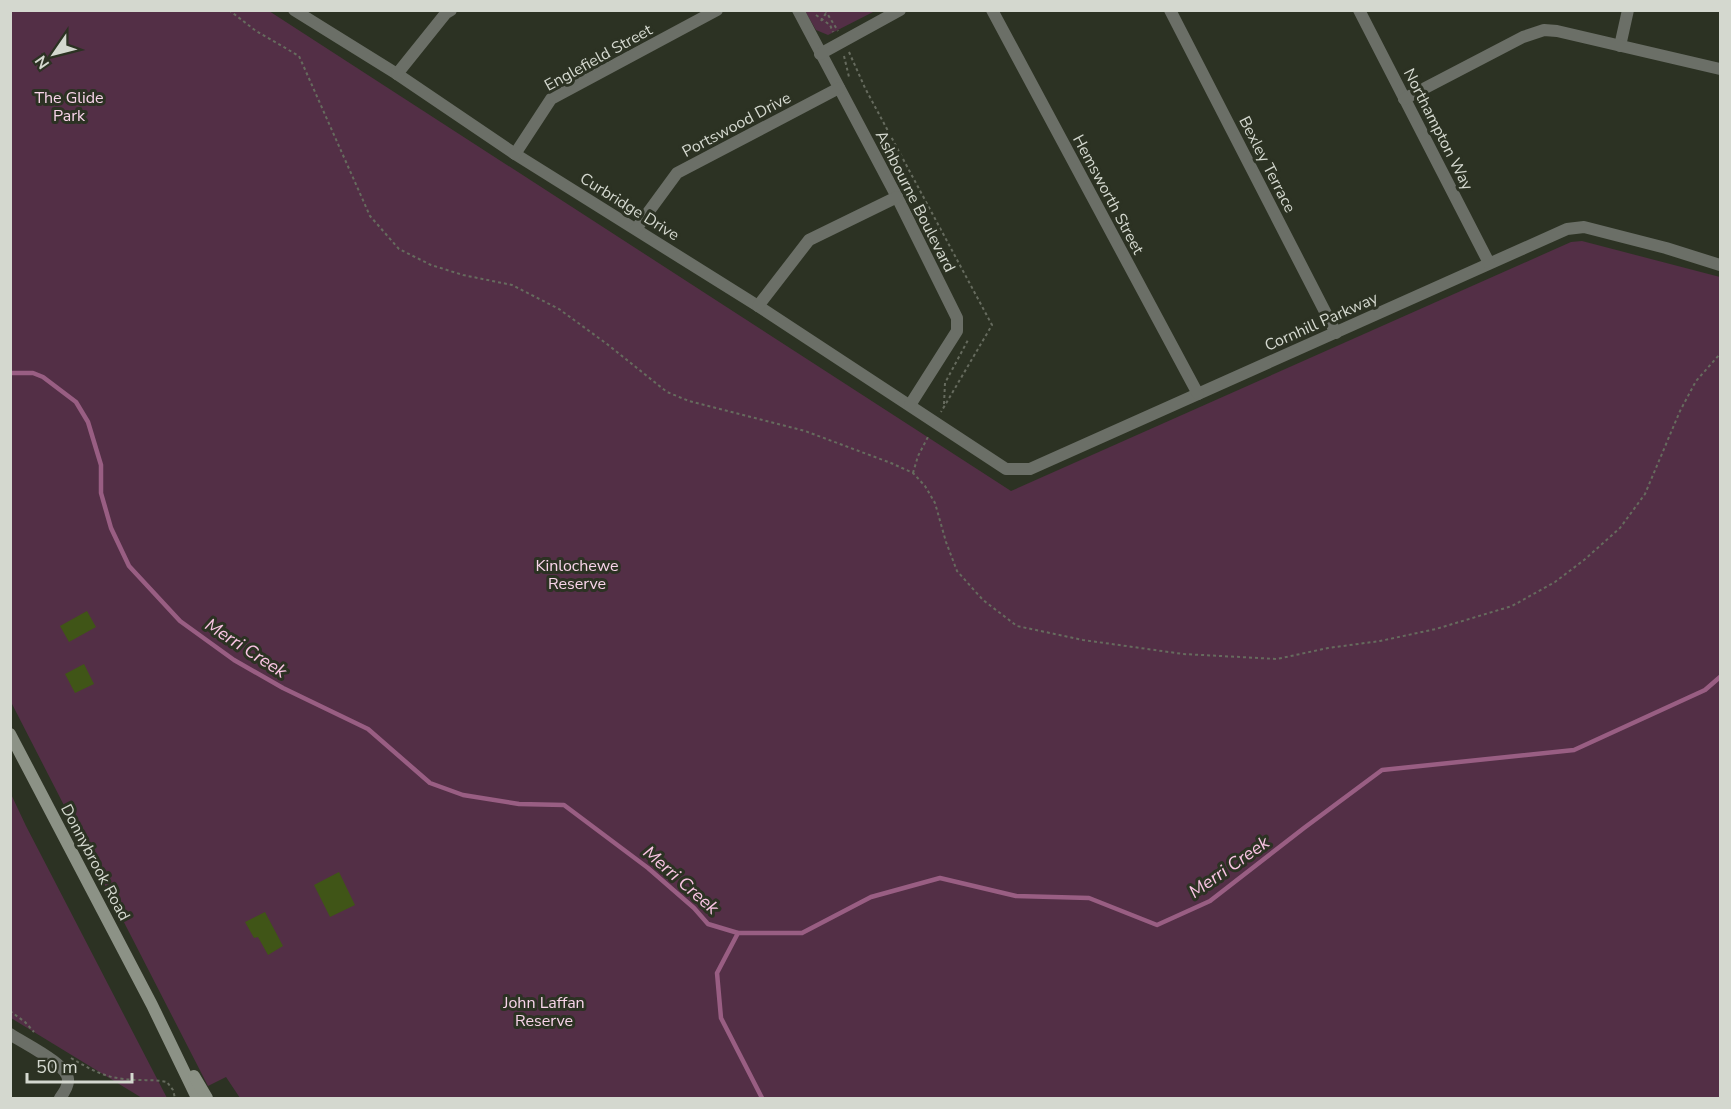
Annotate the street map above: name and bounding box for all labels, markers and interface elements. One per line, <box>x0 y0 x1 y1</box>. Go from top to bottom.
street label: Englefield Street <box>541 19 657 97</box>
north arrow <box>24 24 84 84</box>
text: N <box>30 51 55 73</box>
street label: Northampton Way <box>1398 65 1479 195</box>
park label: The Glide Park <box>34 87 104 127</box>
street label: Portswood Drive <box>678 87 795 163</box>
street label: Bexley Terrace <box>1233 112 1301 216</box>
street label: Ashbourne Boulevard <box>870 127 960 276</box>
street label: Hemsworth Street <box>1067 131 1149 259</box>
street label: Curbridge Drive <box>576 167 683 246</box>
street label: Cornhill Parkway <box>1261 287 1382 357</box>
park label: Kinlochewe Reserve <box>535 555 619 595</box>
water label: Merri Creek <box>200 613 292 684</box>
street label: Donnybrook Road <box>55 800 135 925</box>
water label: Merri Creek <box>1184 830 1275 904</box>
water label: Merri Creek <box>638 840 725 920</box>
park label: John Laffan Reserve <box>502 992 585 1032</box>
scale bar <box>27 1046 132 1084</box>
text: 50 m <box>36 1055 78 1079</box>

